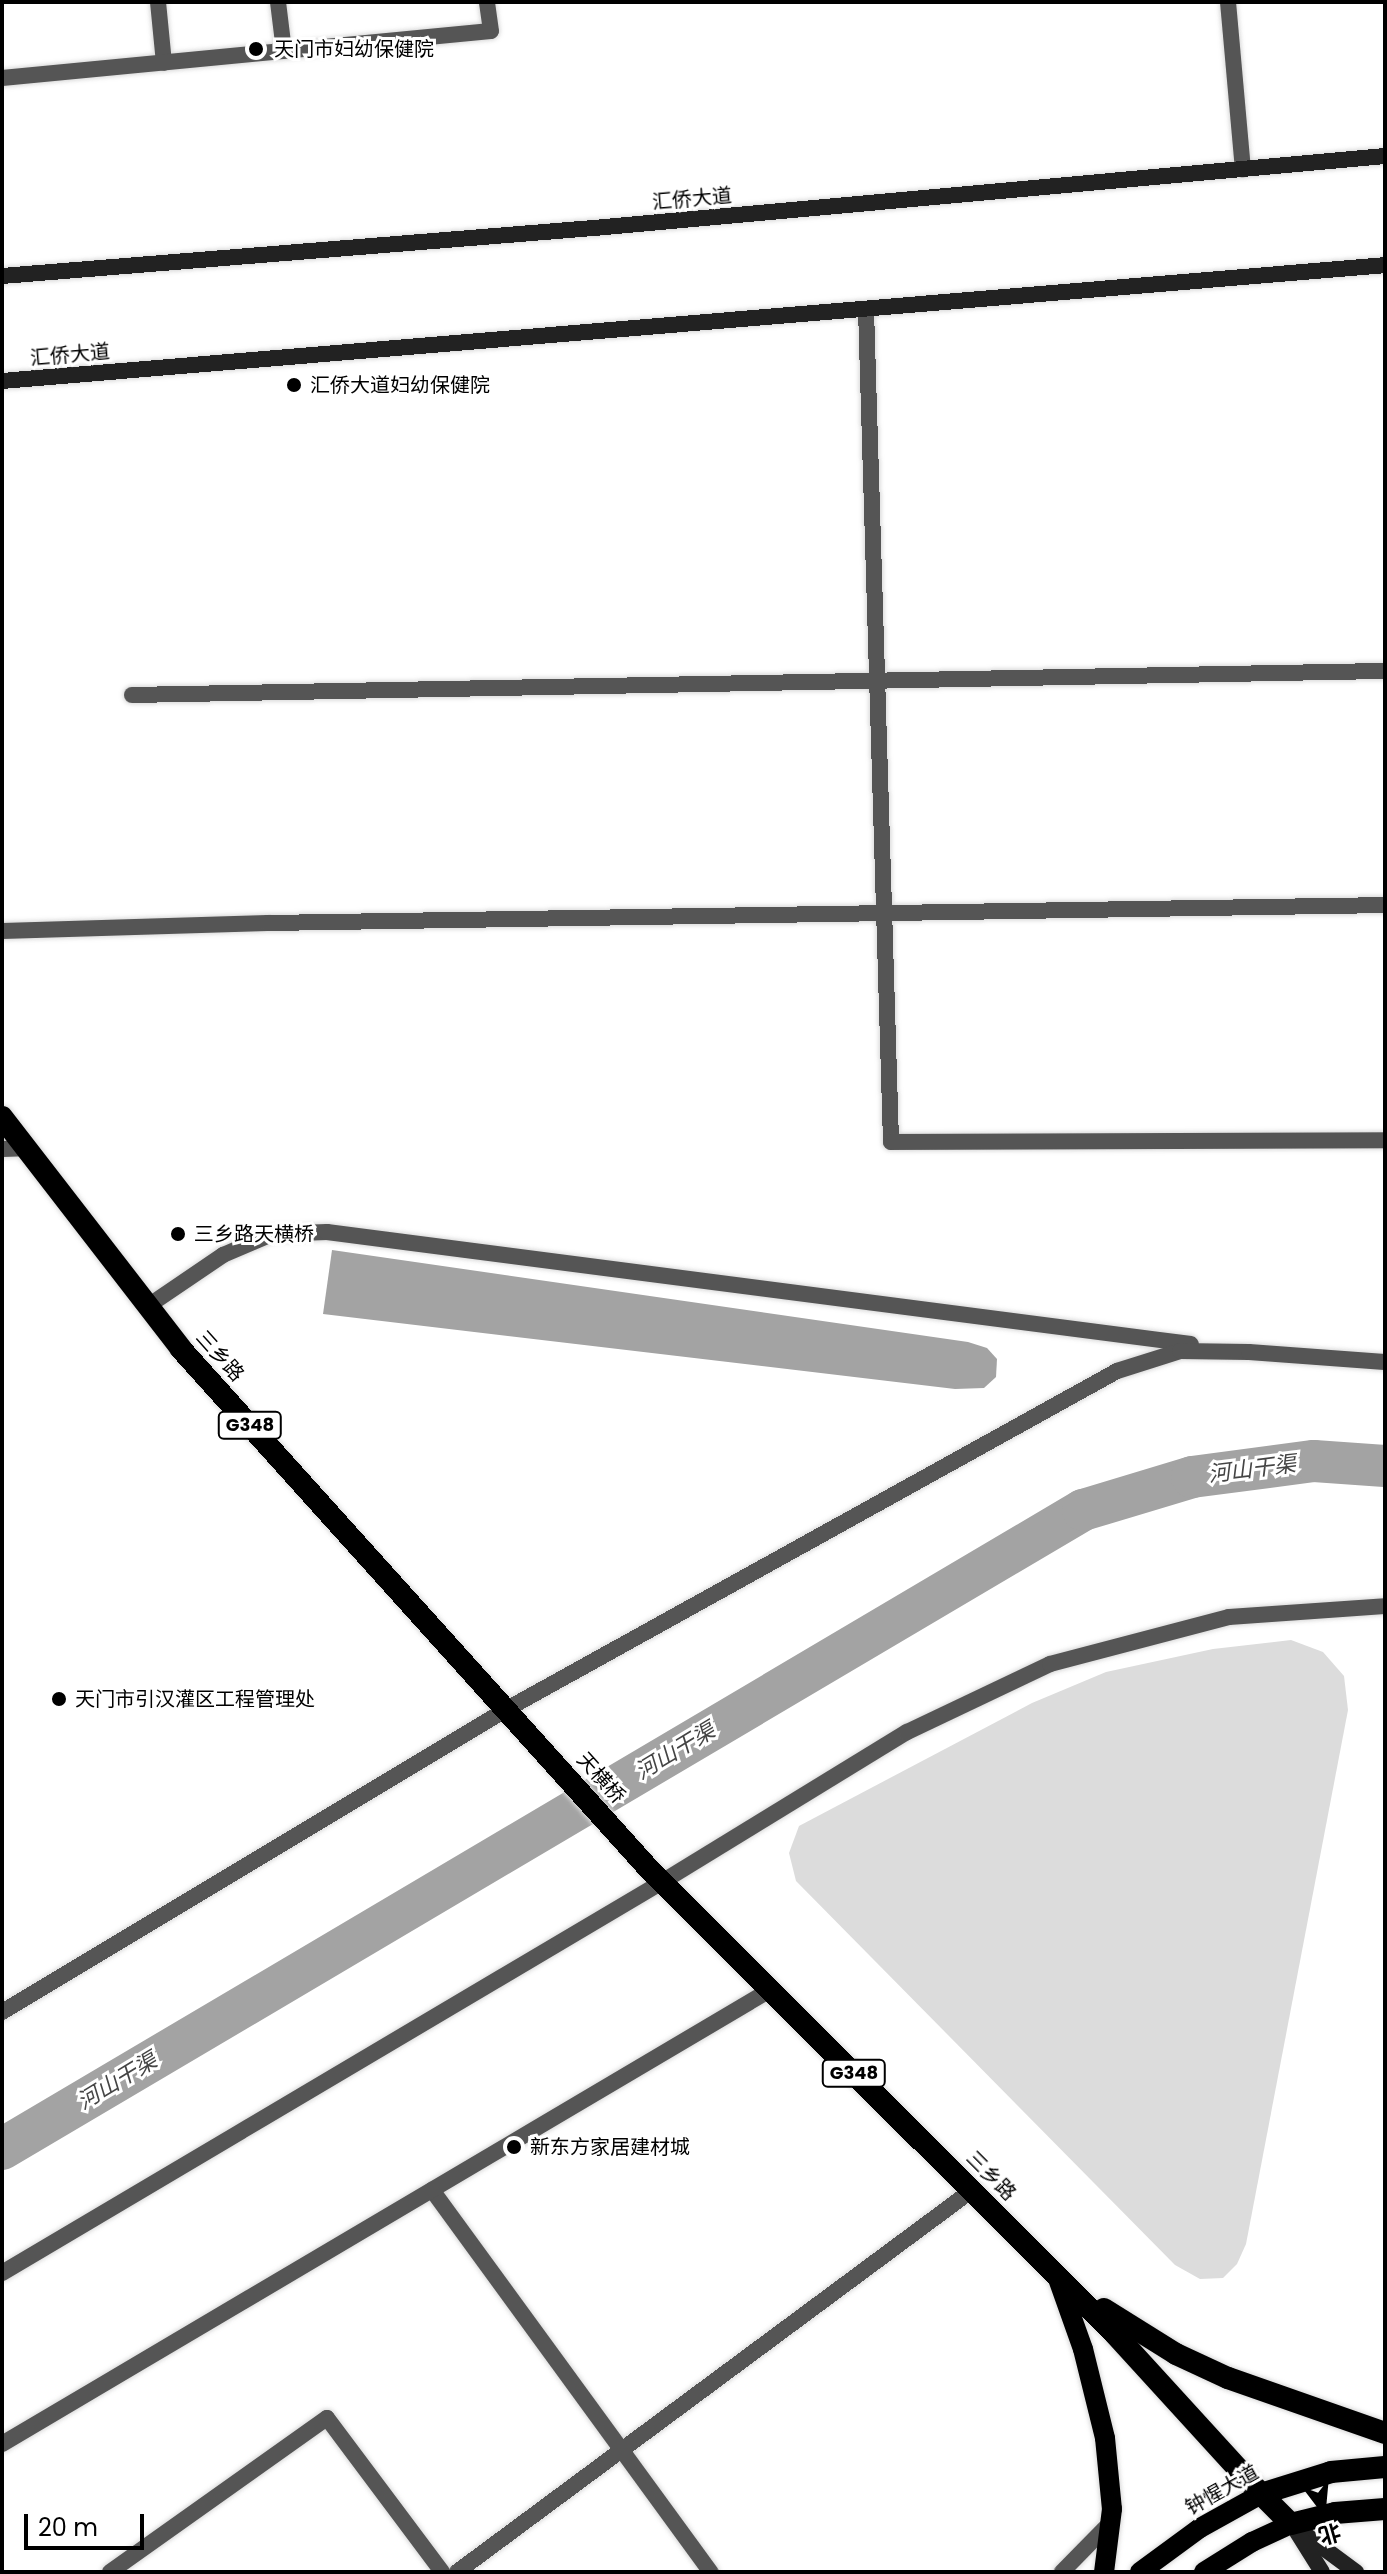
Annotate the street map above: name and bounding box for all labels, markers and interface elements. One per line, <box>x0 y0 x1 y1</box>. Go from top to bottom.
place label: 天门市妇幼保健院 <box>274 37 434 61</box>
marker: 天门市妇幼保健院 <box>245 38 267 60</box>
street label: 汇侨大道 <box>651 184 733 214</box>
street label: 汇侨大道 <box>29 340 111 370</box>
place label: 汇侨大道妇幼保健院 <box>310 373 490 397</box>
marker: 汇侨大道妇幼保健院 <box>285 376 303 394</box>
place label: 三乡路天横桥 <box>194 1222 314 1246</box>
marker: 三乡路天横桥 <box>169 1225 187 1243</box>
street label: 三乡路 <box>191 1326 249 1386</box>
road number: G348 <box>216 1411 284 1439</box>
water label: 河山干渠 <box>1207 1451 1297 1487</box>
place label: 天门市引汉灌区工程管理处 <box>75 1687 315 1711</box>
marker: 天门市引汉灌区工程管理处 <box>50 1690 68 1708</box>
water label: 河山干渠 <box>630 1717 720 1785</box>
street label: 天横桥 <box>572 1748 630 1808</box>
water label: 河山干渠 <box>72 2047 162 2115</box>
road number: G348 <box>820 2059 888 2087</box>
place label: 新东方家居建材城 <box>530 2135 690 2159</box>
marker: 新东方家居建材城 <box>505 2138 523 2156</box>
street label: 三乡路 <box>961 2146 1021 2206</box>
street label: 钟惺大道 <box>1181 2460 1263 2520</box>
north arrow <box>1283 2470 1363 2550</box>
scale bar <box>28 2498 148 2548</box>
text: 20 m <box>38 2511 98 2544</box>
text: 北 <box>1315 2516 1345 2551</box>

